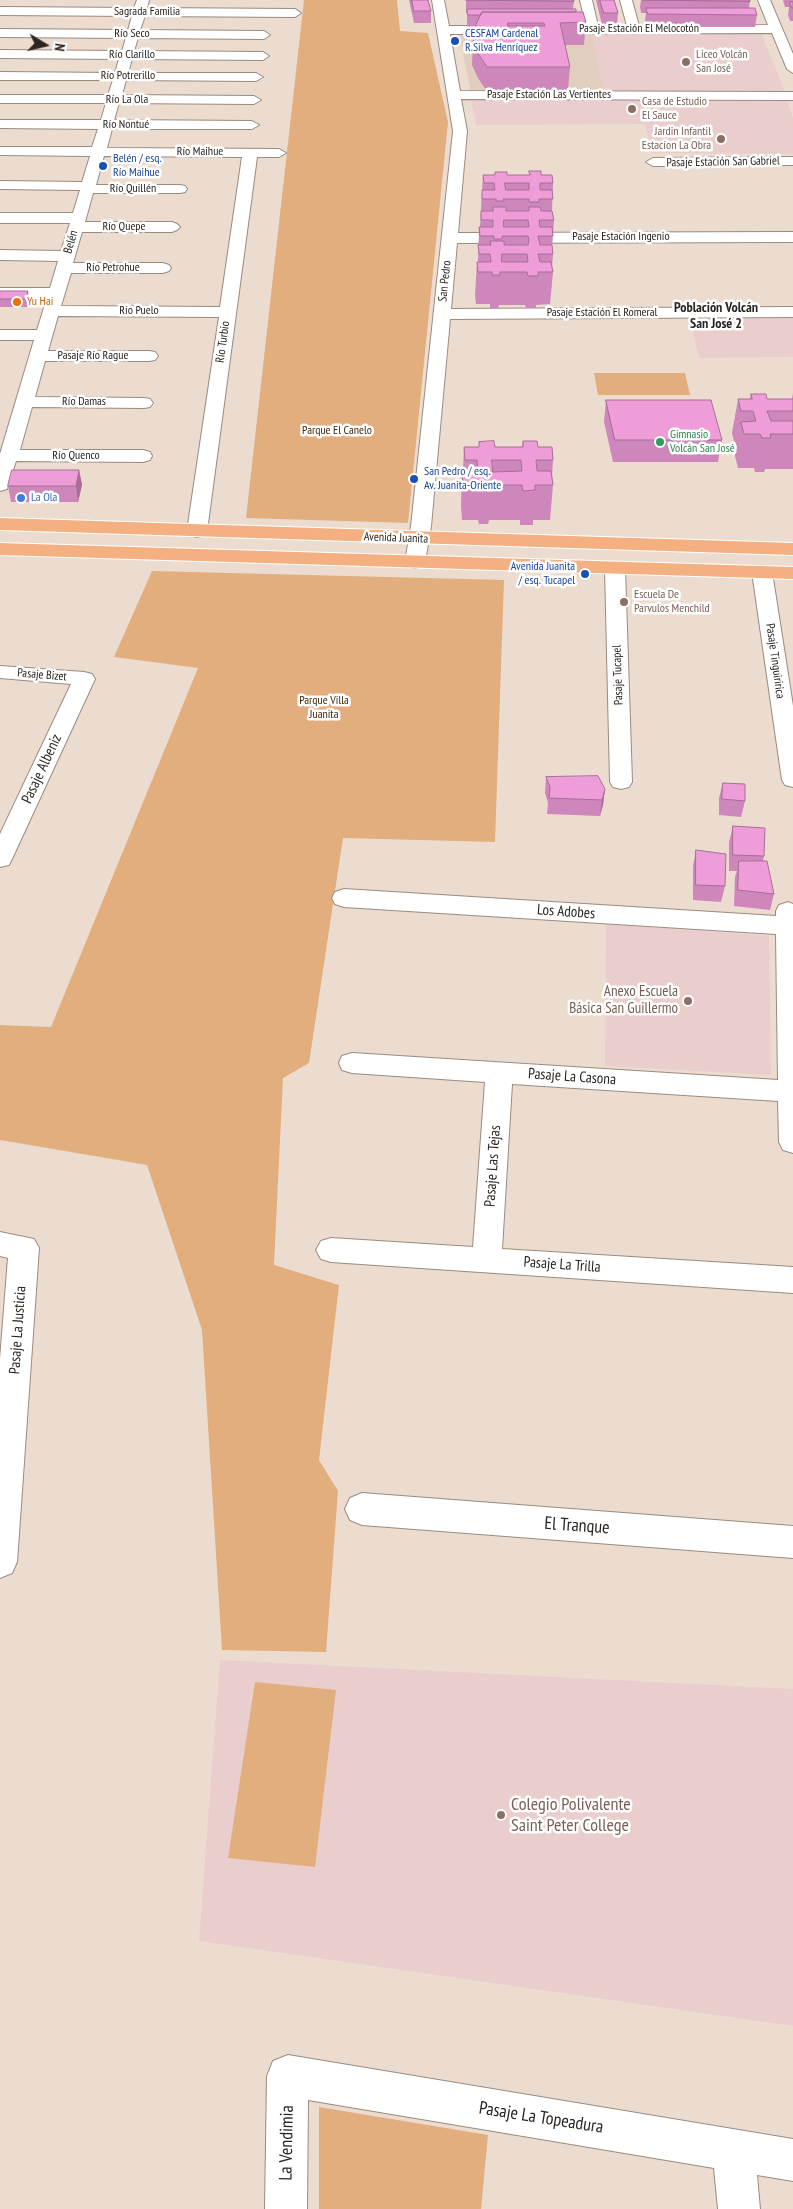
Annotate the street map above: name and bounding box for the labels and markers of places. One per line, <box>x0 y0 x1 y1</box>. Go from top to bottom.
place label: CESFAM Cardenal R.Silva Henríquez <box>465 27 538 55</box>
marker: CESFAM Cardenal R.Silva Henríquez <box>449 35 461 47</box>
place label: Liceo Volcán San José <box>696 48 748 76</box>
marker: Liceo Volcán San José <box>680 56 692 68</box>
place label: Casa de Estudio El Sauce <box>642 95 707 123</box>
marker: Casa de Estudio El Sauce <box>626 103 638 115</box>
place label: Jardin Infantil Estacíon La Obra <box>642 125 711 153</box>
marker: Jardin Infantil Estacíon La Obra <box>715 133 727 145</box>
place label: Belén / esq. Río Maihue <box>113 152 162 180</box>
marker: Belén / esq. Río Maihue <box>97 160 109 172</box>
place label: Yu Hai <box>27 295 53 309</box>
marker: Yu Hai <box>11 296 23 308</box>
place label: Gimnasio Volcán San José <box>670 428 735 456</box>
marker: Gimnasio Volcán San José <box>654 436 666 448</box>
place label: San Pedro / esq. Av. Juanita-Oriente <box>424 465 501 493</box>
marker: San Pedro / esq. Av. Juanita-Oriente <box>408 473 420 485</box>
place label: La Ola <box>31 491 57 505</box>
marker: La Ola <box>15 492 27 504</box>
place label: Avenida Juanita / esq. Tucapel <box>511 560 575 588</box>
marker: Avenida Juanita / esq. Tucapel <box>579 568 591 580</box>
place label: Escuela De Parvulos Menchild <box>634 588 710 616</box>
marker: Escuela De Parvulos Menchild <box>618 596 630 608</box>
place label: Anexo Escuela Básica San Guillermo <box>569 983 678 1018</box>
marker: Anexo Escuela Básica San Guillermo <box>682 995 694 1007</box>
place label: Colegio Polivalente Saint Peter College <box>511 1794 631 1836</box>
marker: Colegio Polivalente Saint Peter College <box>495 1809 507 1821</box>

